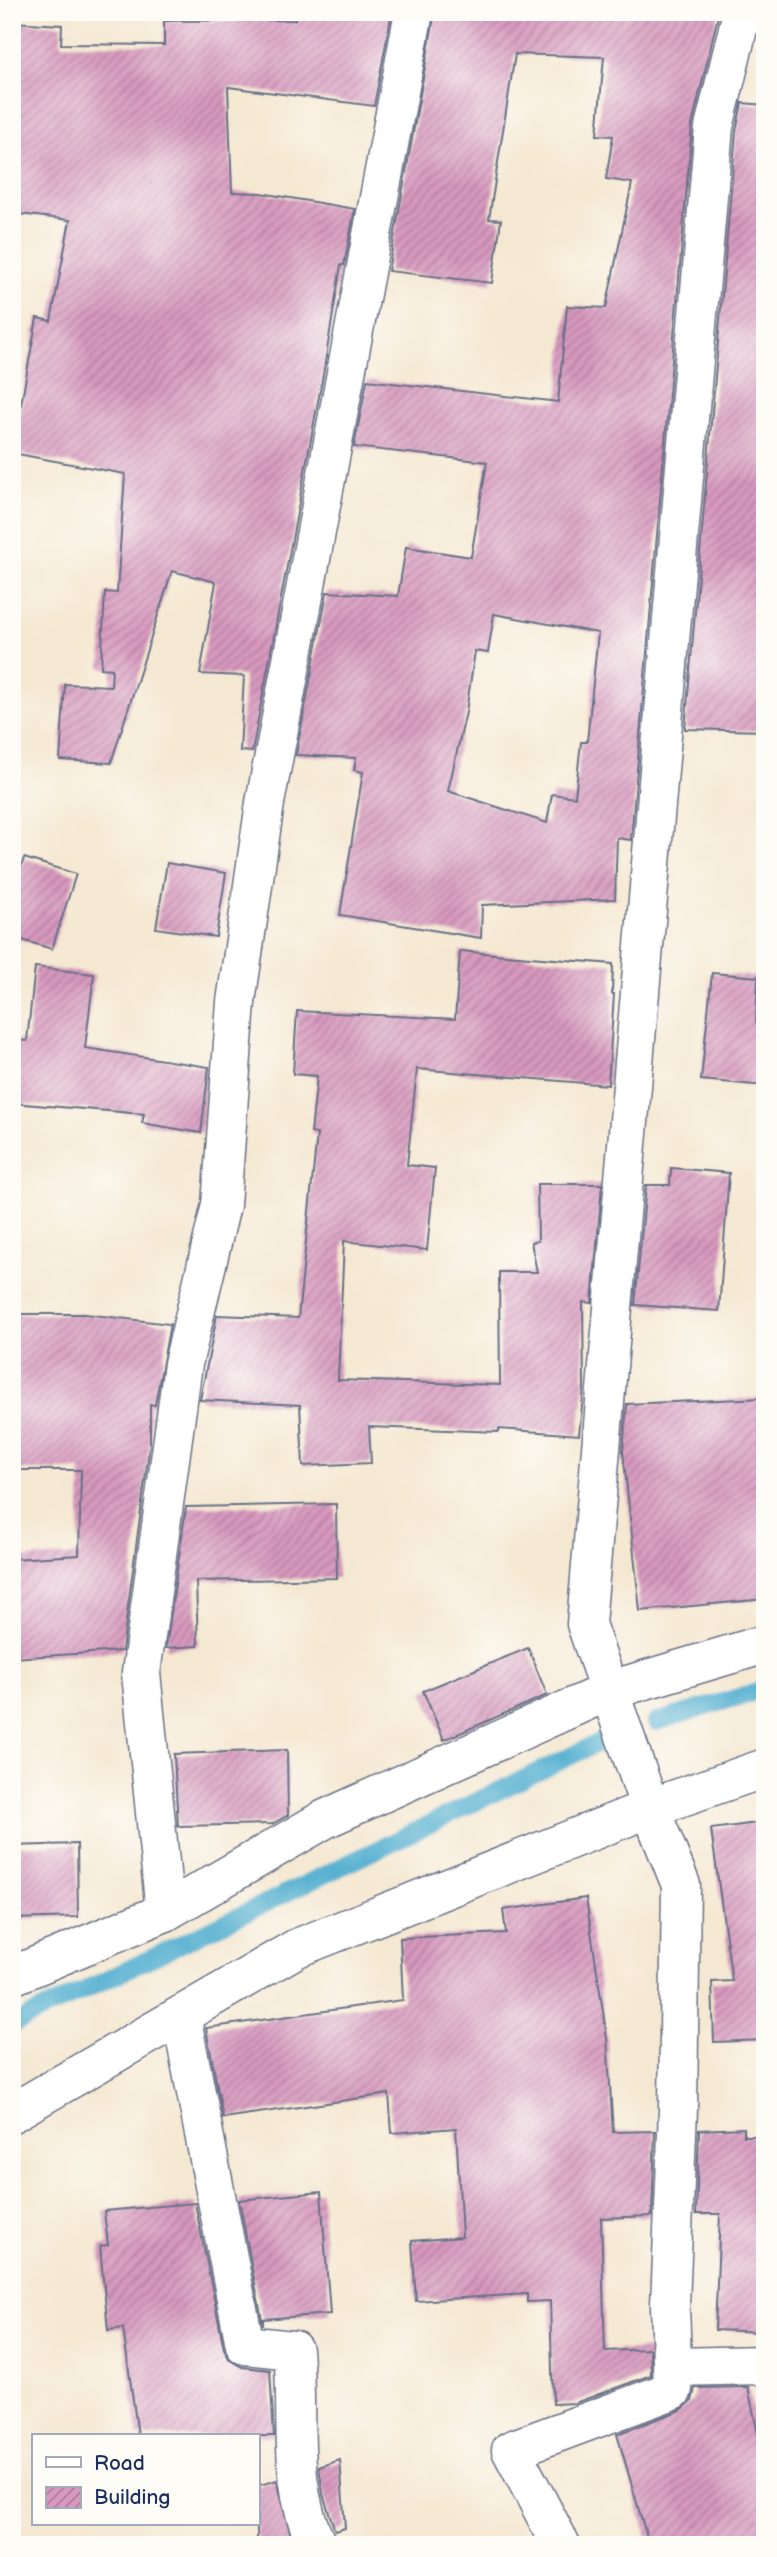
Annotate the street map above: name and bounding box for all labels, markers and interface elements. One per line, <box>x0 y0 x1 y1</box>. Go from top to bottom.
legend <box>32 2434 259 2526</box>
text: Road <box>94 2451 145 2476</box>
text: Building <box>94 2485 170 2510</box>

